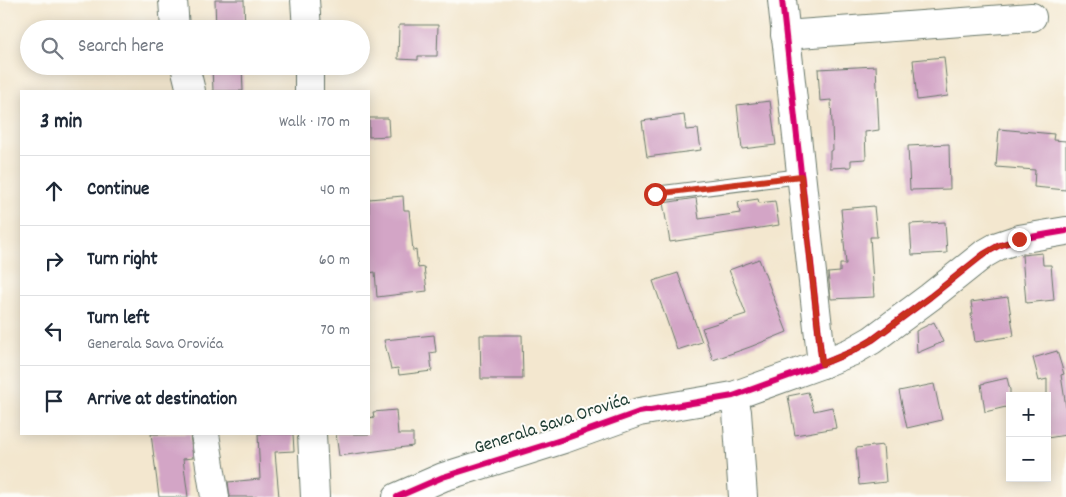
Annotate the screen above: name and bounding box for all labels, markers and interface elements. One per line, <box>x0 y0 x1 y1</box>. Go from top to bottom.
search box <box>20 20 370 75</box>
icon: search <box>38 34 66 62</box>
text: Search here <box>78 34 164 61</box>
text: 3 min <box>40 108 82 138</box>
text: Walk · 170 m <box>279 111 350 134</box>
icon: ahead <box>40 177 68 205</box>
text: Continue <box>87 177 149 204</box>
text: 40 m <box>320 179 350 202</box>
route start <box>644 183 667 206</box>
route end <box>1008 228 1031 251</box>
icon: right <box>40 247 68 275</box>
text: Turn right <box>87 247 158 274</box>
text: 60 m <box>319 249 350 272</box>
text: Turn left <box>87 306 150 333</box>
icon: left <box>40 317 68 345</box>
text: 70 m <box>320 319 350 342</box>
text: Generala Sava Orovića <box>87 333 223 356</box>
icon: arrive <box>40 387 68 415</box>
text: Arrive at destination <box>87 387 237 414</box>
street label: Generala Sava Orovića <box>471 387 634 463</box>
map controls <box>1006 392 1051 482</box>
button: + <box>1006 392 1051 437</box>
button: − <box>1006 437 1051 482</box>

